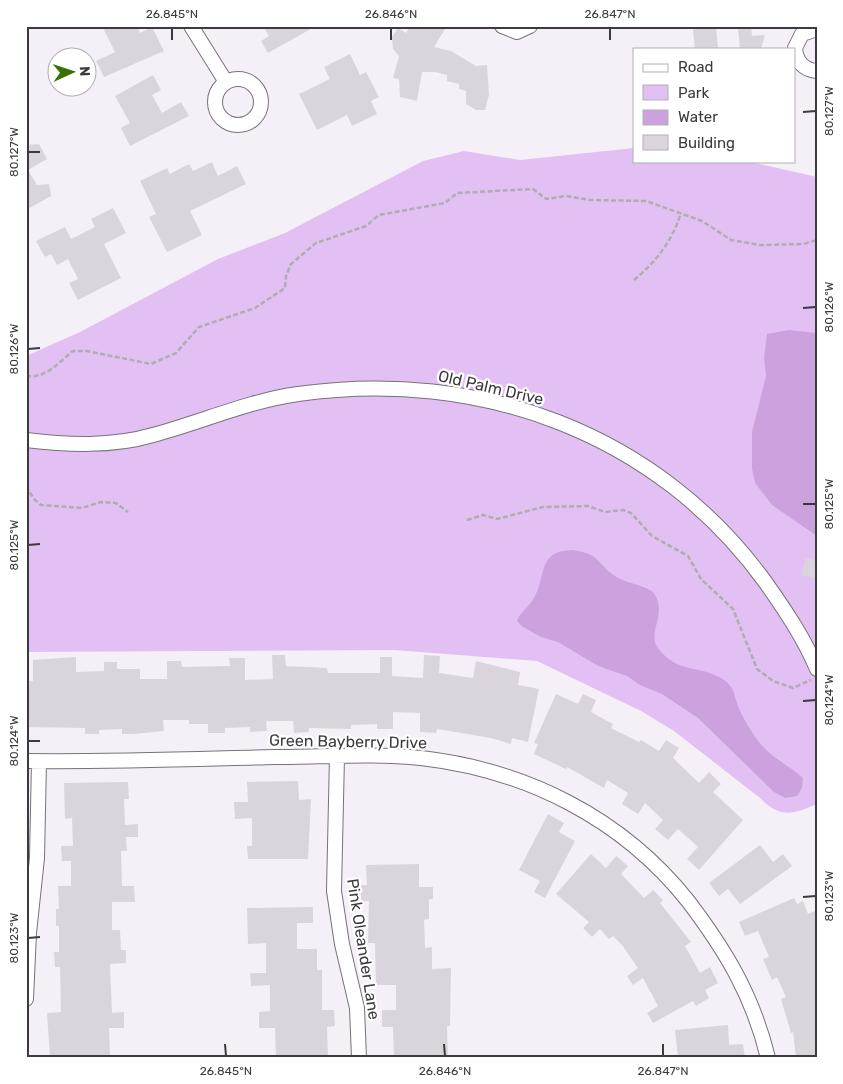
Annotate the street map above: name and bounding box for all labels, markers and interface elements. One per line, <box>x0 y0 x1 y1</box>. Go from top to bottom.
text: 26.845°N <box>146 7 198 21</box>
text: 26.846°N <box>365 7 417 21</box>
text: 26.847°N <box>584 7 636 21</box>
north arrow <box>48 48 98 98</box>
legend <box>633 48 796 162</box>
text: Road <box>678 58 714 76</box>
text: N <box>76 66 93 77</box>
text: Park <box>678 84 709 102</box>
text: 80.127°W <box>822 86 836 136</box>
text: Water <box>678 108 718 126</box>
text: 80.127°W <box>7 127 21 177</box>
text: Building <box>678 134 735 152</box>
text: 80.126°W <box>822 281 836 332</box>
text: 80.126°W <box>7 323 21 374</box>
street label: Old Palm Drive <box>436 366 545 409</box>
text: 80.125°W <box>822 478 836 529</box>
text: 80.125°W <box>7 519 21 570</box>
text: 80.124°W <box>822 674 836 726</box>
text: 80.124°W <box>7 715 21 767</box>
street label: Green Bayberry Drive <box>269 731 427 752</box>
text: 80.123°W <box>822 870 836 921</box>
street label: Pink Oleander Lane <box>343 877 384 1021</box>
text: 80.123°W <box>7 912 21 963</box>
text: 26.845°N <box>200 1064 252 1078</box>
text: 26.846°N <box>419 1064 471 1078</box>
text: 26.847°N <box>637 1064 689 1078</box>

